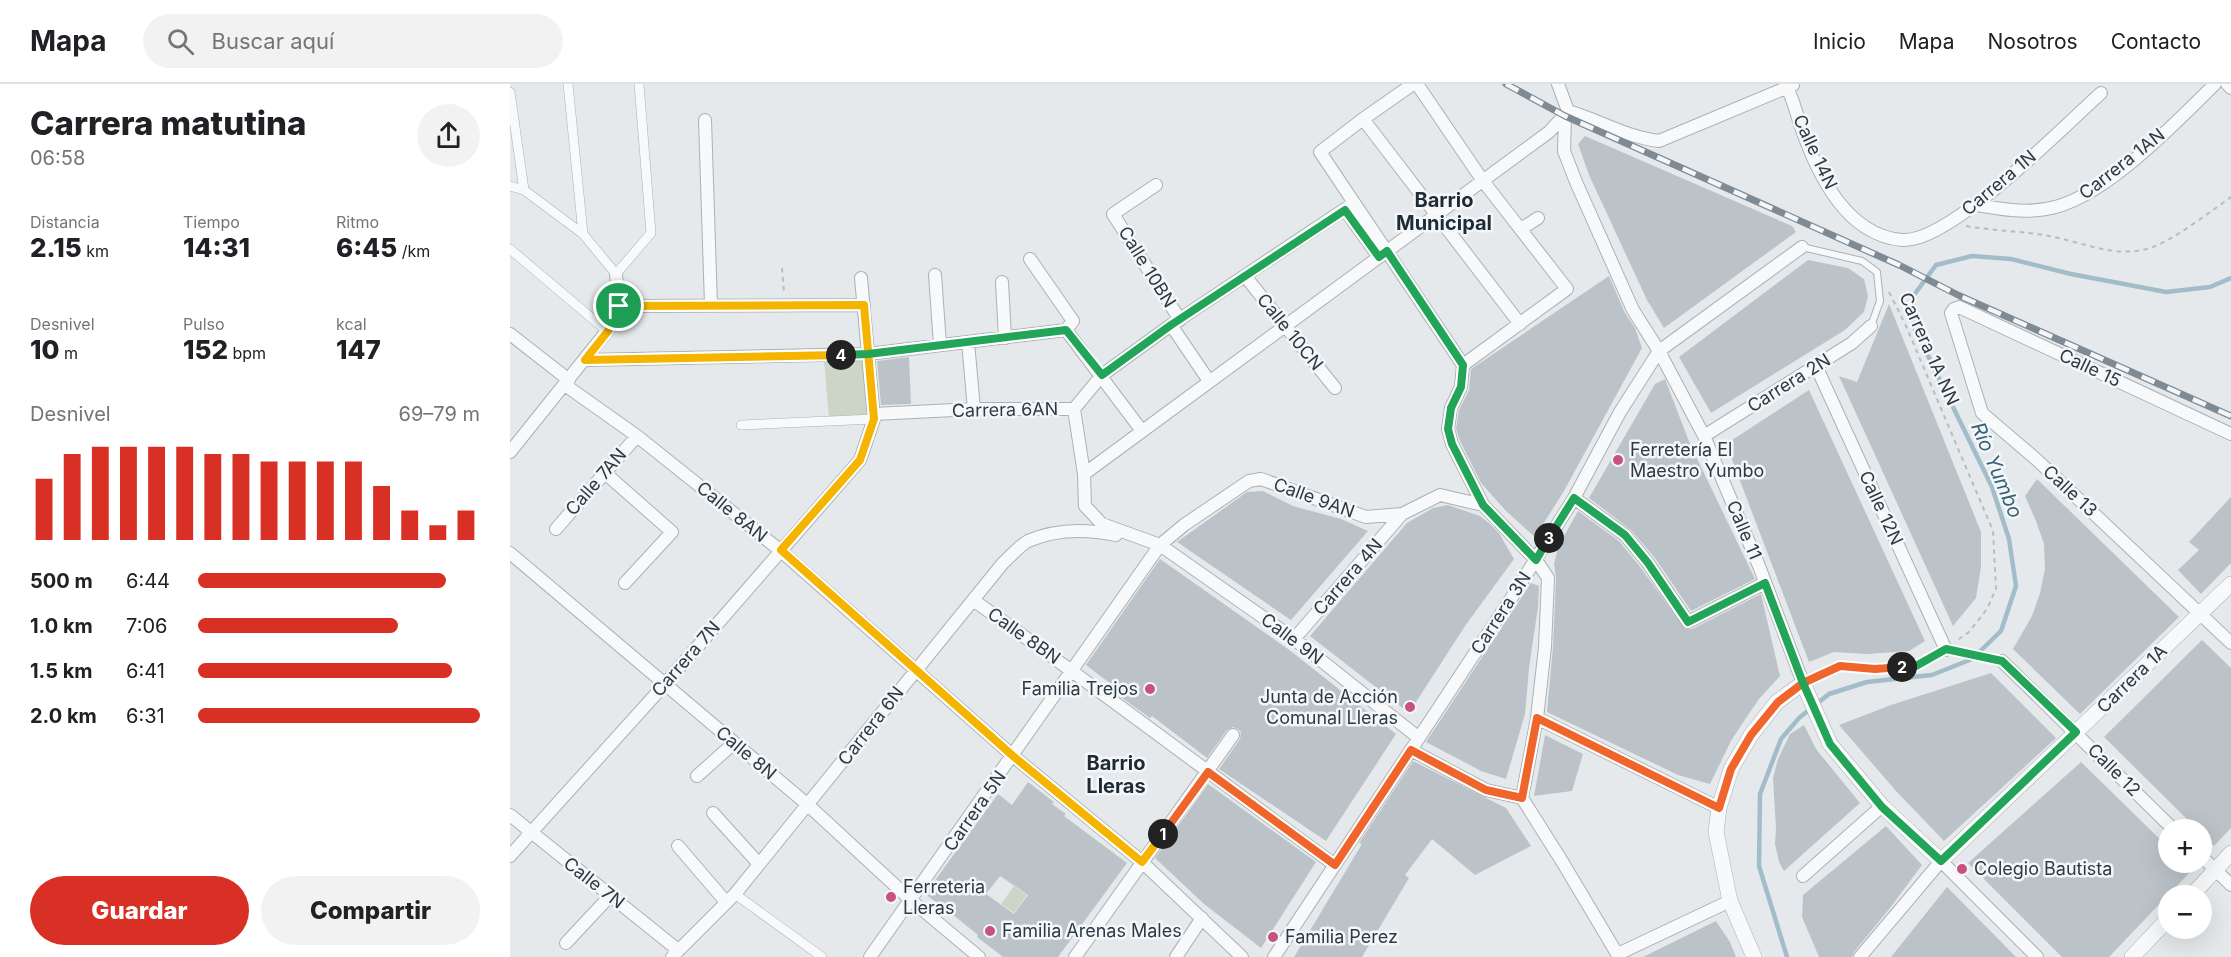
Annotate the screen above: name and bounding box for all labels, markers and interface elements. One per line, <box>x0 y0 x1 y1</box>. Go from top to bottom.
search box <box>143 14 563 68</box>
text: Mapa <box>30 24 107 58</box>
icon: search <box>164 25 197 58</box>
text: Buscar aquí <box>212 28 334 54</box>
text: Inicio <box>1813 29 1866 54</box>
text: Mapa <box>1899 29 1954 54</box>
text: Nosotros <box>1987 29 2078 54</box>
text: Contacto <box>2111 29 2201 54</box>
text: Carrera matutina <box>30 103 306 143</box>
button: share <box>417 104 480 167</box>
street label: Calle 14N <box>1789 111 1842 192</box>
street label: Carrera 1AN <box>2075 124 2169 203</box>
text: 06:58 <box>30 146 85 170</box>
street label: Carrera 1N <box>1957 146 2040 220</box>
district label: Barrio Municipal <box>1396 188 1492 235</box>
text: Distancia <box>30 212 100 232</box>
text: Tiempo <box>183 212 240 232</box>
text: Ritmo <box>336 212 379 232</box>
street label: Calle 10BN <box>1114 222 1181 311</box>
text: 2.15 <box>30 232 82 263</box>
text: 14:31 <box>183 232 250 263</box>
text: 6:45 <box>336 232 397 263</box>
text: km <box>82 241 109 261</box>
text: /km <box>397 241 430 261</box>
pin <box>593 280 644 331</box>
icon: arrive <box>602 289 635 322</box>
street label: Calle 10CN <box>1253 289 1328 374</box>
street label: Carrera 1A NN <box>1895 289 1964 408</box>
text: Desnivel <box>30 314 95 334</box>
text: Pulso <box>183 314 225 334</box>
text: kcal <box>336 314 367 334</box>
text: 10 <box>30 334 59 365</box>
text: 152 <box>183 334 228 365</box>
text: 147 <box>336 334 381 365</box>
pin: 4 <box>826 340 856 370</box>
text: m <box>59 343 78 363</box>
text: bpm <box>228 343 266 363</box>
street label: Calle 15 <box>2056 344 2124 391</box>
text: 4 <box>836 345 846 365</box>
street label: Carrera 2N <box>1743 349 1834 416</box>
street label: Carrera 6AN <box>952 398 1058 421</box>
text: Desnivel <box>30 402 111 426</box>
text: 69–79 m <box>399 402 480 426</box>
water label: Río Yumbo <box>1966 418 2028 522</box>
place label: Ferretería El Maestro Yumbo <box>1630 439 1764 481</box>
street label: Calle 7AN <box>561 444 630 519</box>
marker: Ferretería El Maestro Yumbo <box>1611 453 1625 467</box>
street label: Calle 13 <box>2039 460 2102 521</box>
street label: Calle 12N <box>1855 467 1908 548</box>
street label: Calle 9AN <box>1271 473 1358 522</box>
street label: Calle 8AN <box>693 477 772 546</box>
street label: Calle 11 <box>1723 497 1766 563</box>
pin: 3 <box>1534 523 1564 553</box>
text: 3 <box>1544 528 1554 548</box>
street label: Carrera 4N <box>1309 534 1387 619</box>
street label: Carrera 3N <box>1466 568 1535 658</box>
text: 500 m <box>30 569 93 593</box>
text: 6:44 <box>126 569 170 593</box>
street label: Calle 8BN <box>984 603 1065 668</box>
street label: Calle 9N <box>1257 608 1327 669</box>
text: 1.0 km <box>30 614 93 638</box>
text: 7:06 <box>126 614 167 638</box>
street label: Carrera 7N <box>647 617 724 701</box>
street label: Carrera 1A <box>2092 640 2171 717</box>
pin: 2 <box>1887 652 1917 682</box>
text: 2 <box>1897 657 1907 677</box>
text: 1.5 km <box>30 659 93 683</box>
text: 6:41 <box>126 659 165 683</box>
place label: Familia Trejos <box>1021 678 1138 699</box>
street label: Carrera 6N <box>833 682 908 769</box>
marker: Familia Trejos <box>1143 682 1157 696</box>
place label: Junta de Acción Comunal Lleras <box>1260 686 1398 728</box>
marker: Junta de Acción Comunal Lleras <box>1403 700 1417 714</box>
text: 2.0 km <box>30 704 97 728</box>
text: 6:31 <box>126 704 165 728</box>
street label: Calle 8N <box>712 721 781 784</box>
street label: Calle 12 <box>2084 739 2145 800</box>
district label: Barrio Lleras <box>1086 751 1146 798</box>
street label: Carrera 5N <box>939 766 1010 855</box>
pin: 1 <box>1148 819 1178 849</box>
map controls <box>2158 819 2212 939</box>
button: + <box>2158 819 2212 873</box>
text: 1 <box>1160 824 1166 844</box>
street label: Calle 7N <box>560 852 629 913</box>
place label: Colegio Bautista <box>1974 858 2112 879</box>
marker: Colegio Bautista <box>1955 862 1969 876</box>
button: Guardar <box>30 876 249 945</box>
button: Compartir <box>261 876 480 945</box>
place label: Ferreteria Lleras <box>903 876 985 918</box>
button: − <box>2158 885 2212 939</box>
marker: Ferreteria Lleras <box>884 890 898 904</box>
place label: Familia Arenas Males <box>1002 920 1182 941</box>
marker: Familia Arenas Males <box>983 924 997 938</box>
place label: Familia Perez <box>1285 926 1398 947</box>
marker: Familia Perez <box>1266 930 1280 944</box>

